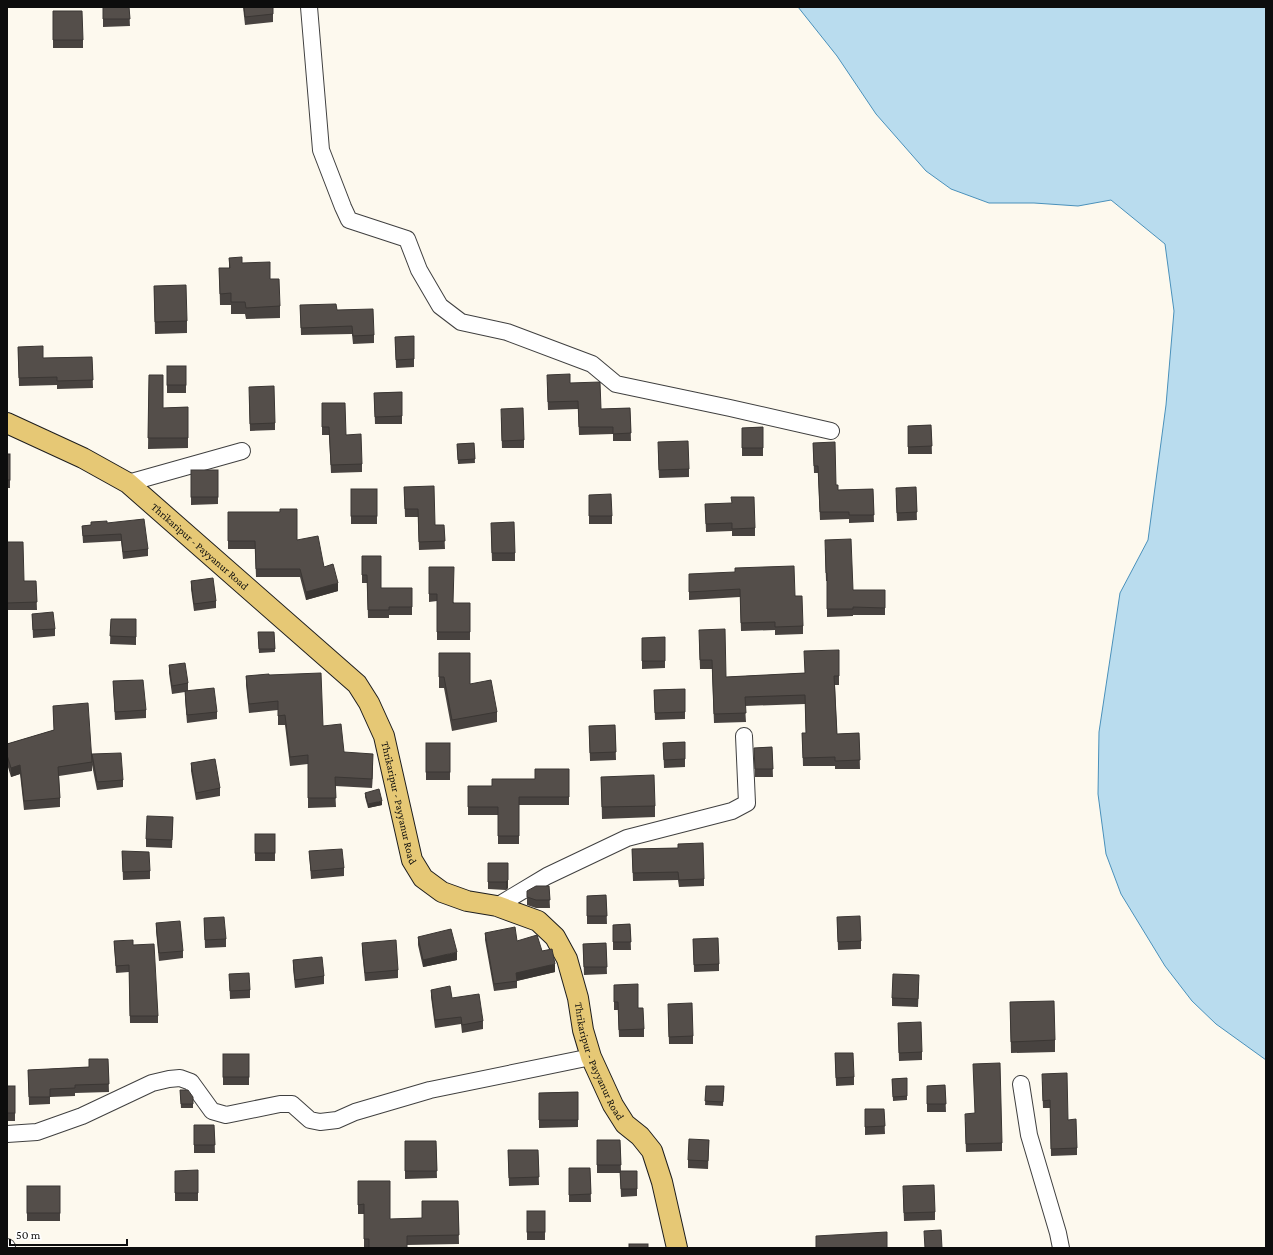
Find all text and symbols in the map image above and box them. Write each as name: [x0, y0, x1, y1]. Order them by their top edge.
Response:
street label: Thrikaripur - Payyanur Road: [149, 500, 251, 592]
street label: Thrikaripur - Payyanur Road: [379, 740, 419, 867]
street label: Thrikaripur - Payyanur Road: [573, 1001, 627, 1122]
scale bar: [10, 1221, 127, 1247]
text: 50 m: [16, 1228, 41, 1242]

